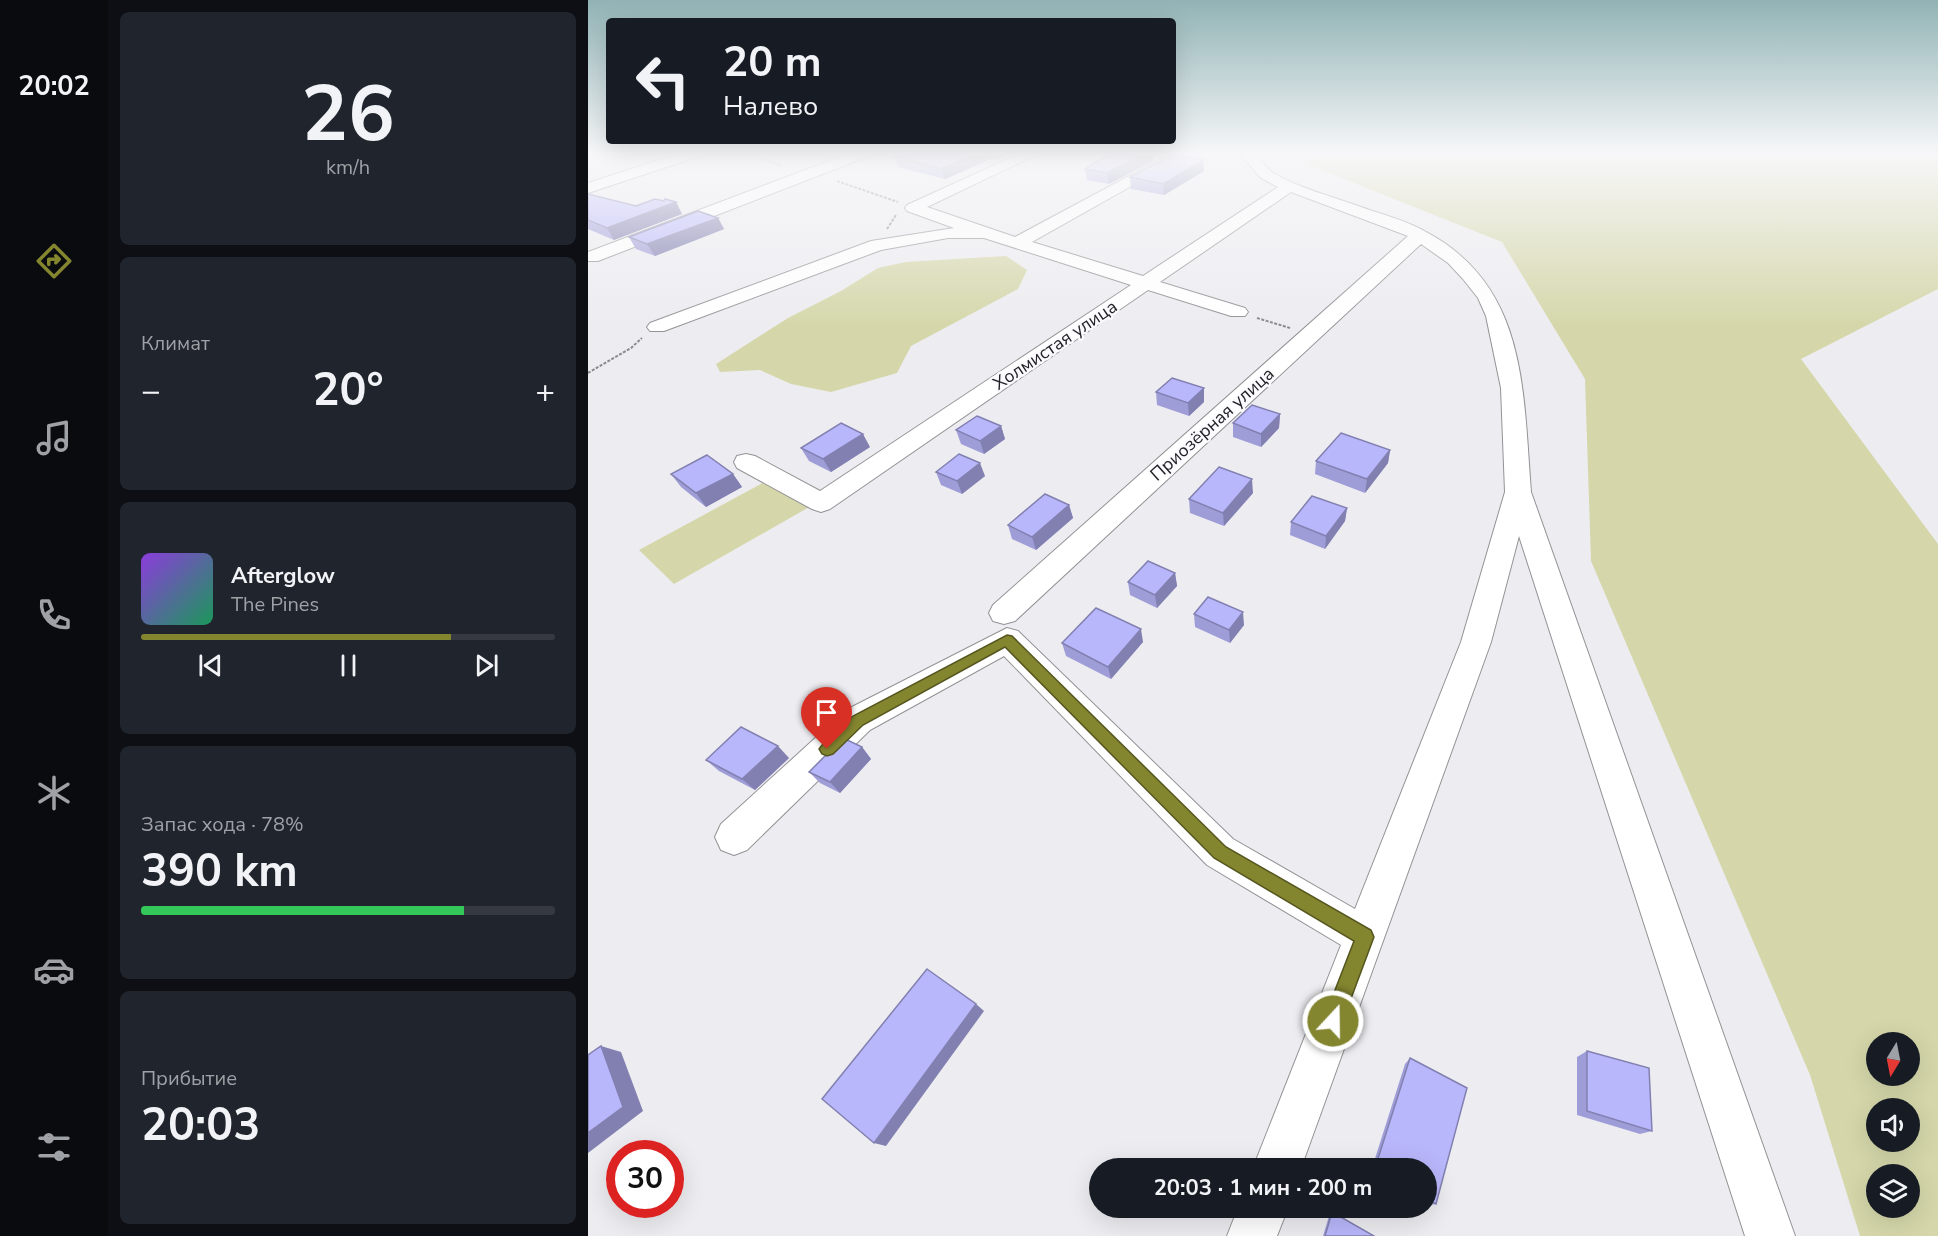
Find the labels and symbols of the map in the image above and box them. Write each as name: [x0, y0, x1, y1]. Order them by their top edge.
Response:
street label: Холмистая улица: [988, 294, 1122, 396]
street label: Приозёрная улица: [1145, 362, 1279, 486]
pin: [801, 687, 852, 749]
position arrow: [1301, 989, 1365, 1053]
north arrow: [1866, 1032, 1920, 1086]
speed limit sign: 30: [606, 1140, 684, 1218]

